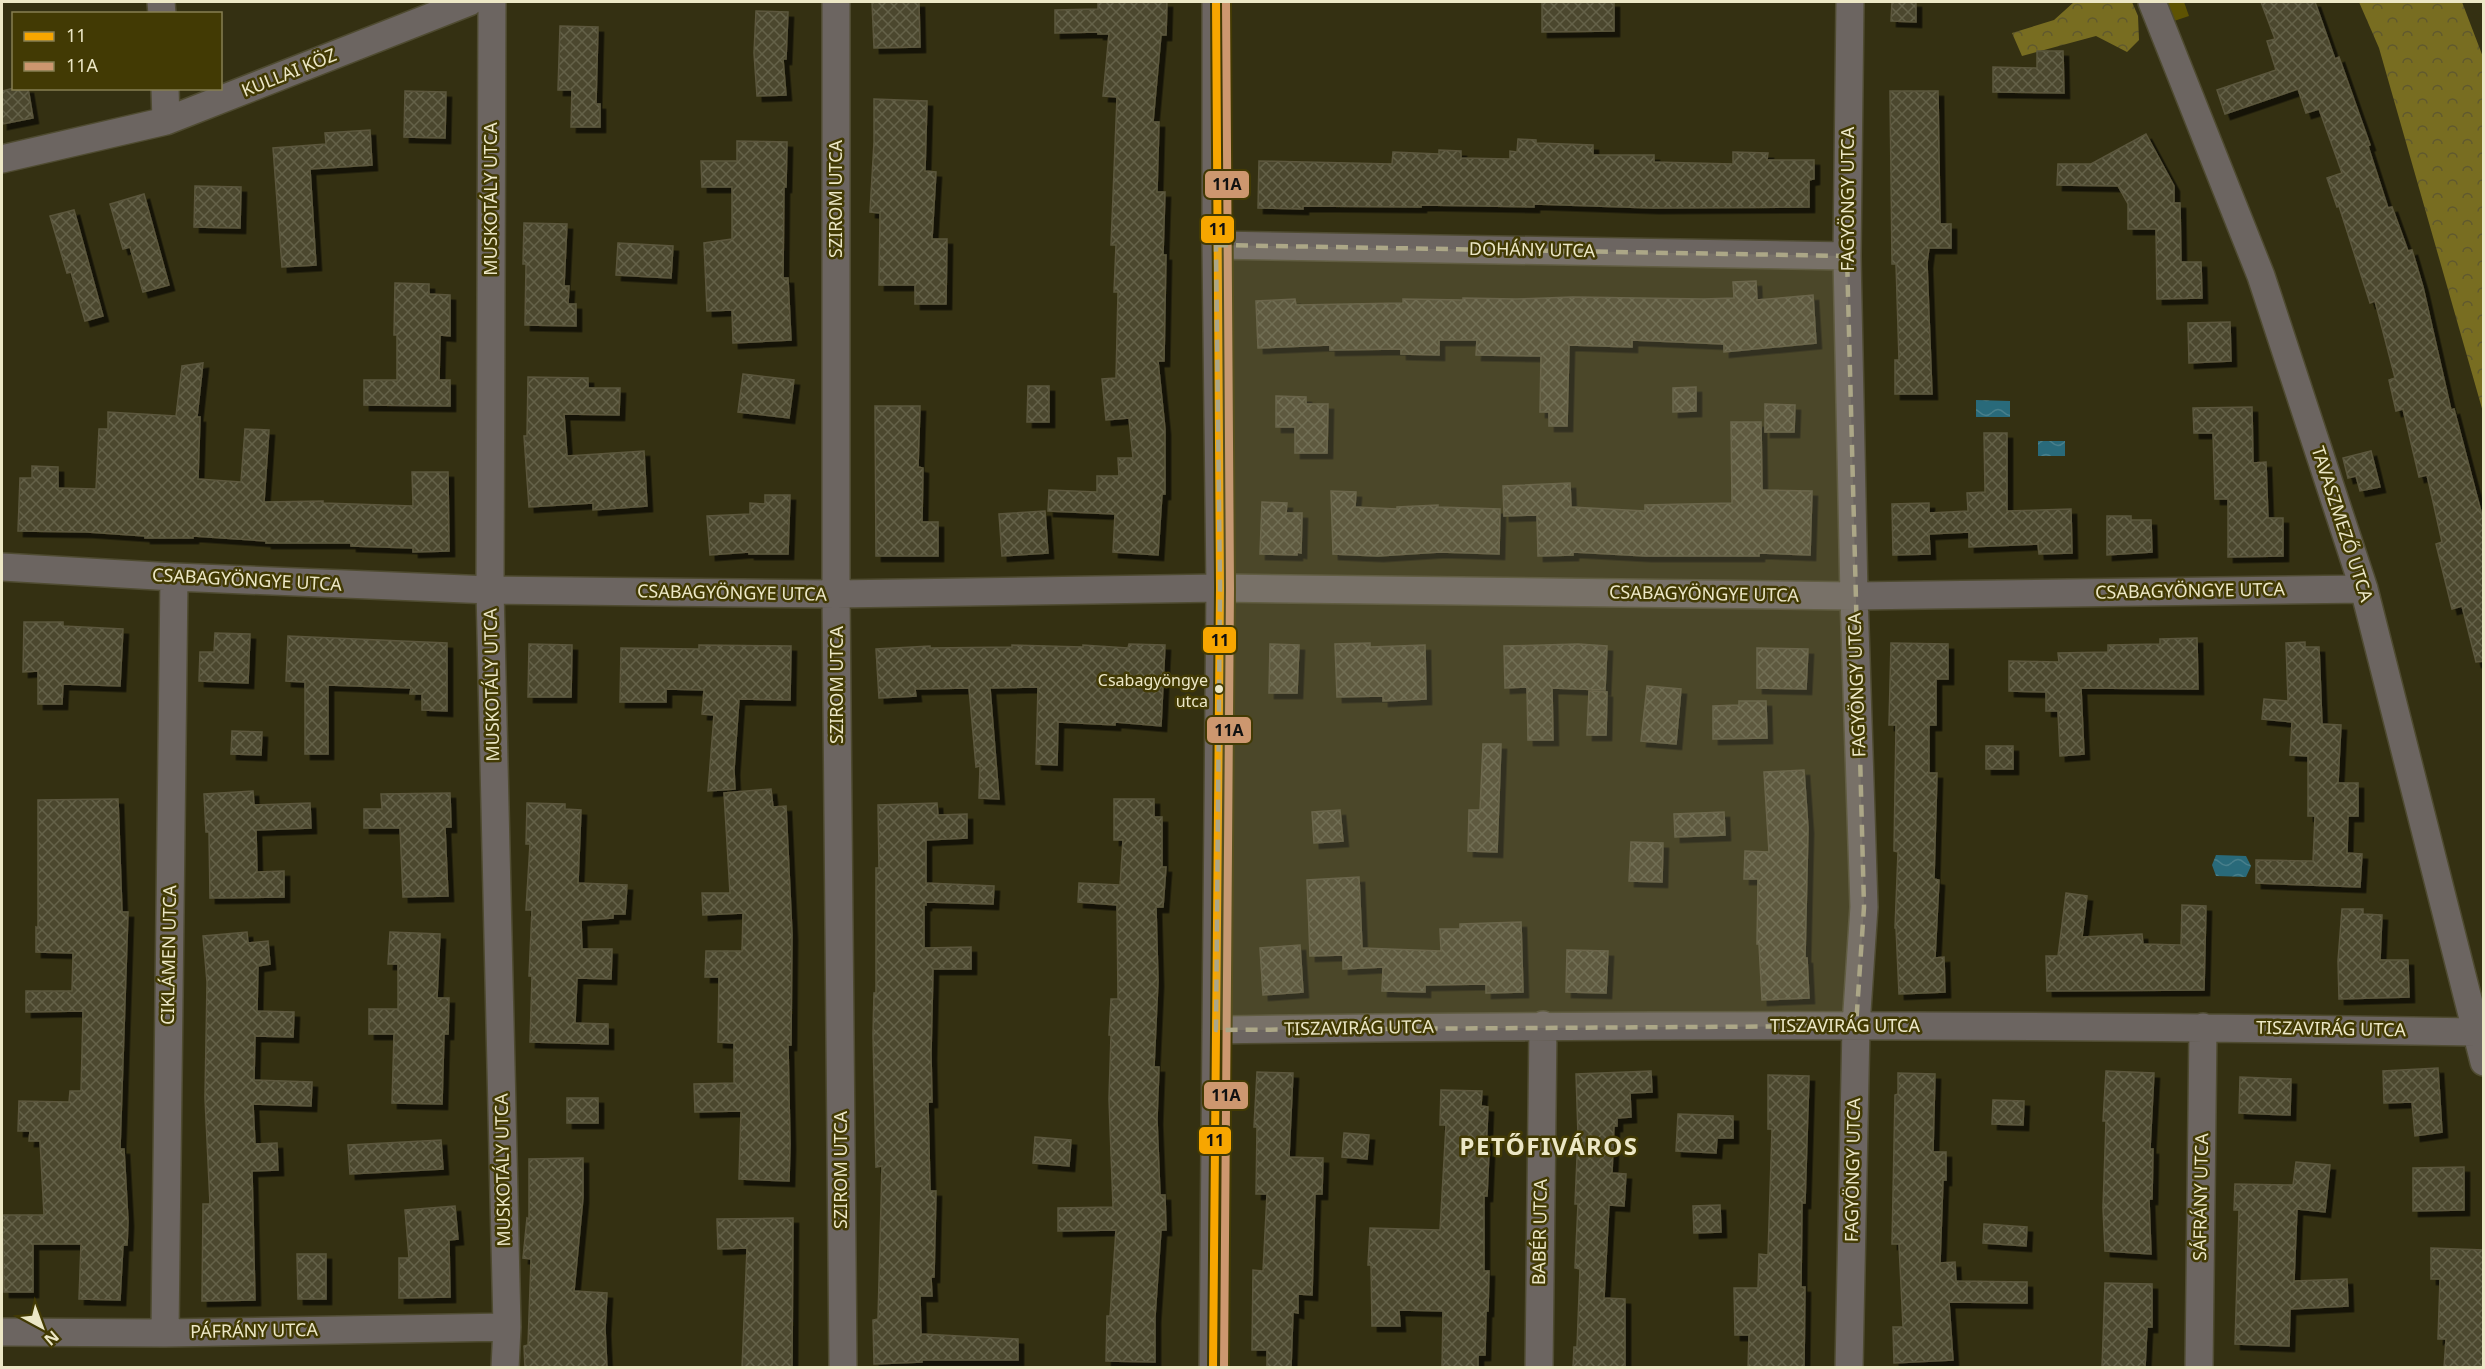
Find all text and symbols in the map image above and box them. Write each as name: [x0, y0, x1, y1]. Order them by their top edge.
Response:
legend: [12, 12, 222, 90]
text: 11: [66, 23, 87, 47]
street label: KULLAI KÖZ: [238, 42, 340, 102]
text: 11A: [66, 53, 99, 77]
street label: MUSKOTÁLY UTCA: [478, 122, 502, 276]
street label: FAGYÖNGY UTCA: [1835, 126, 1859, 271]
street label: SZIROM UTCA: [823, 139, 847, 258]
line badge: 11A: [1204, 170, 1250, 199]
text: 11A: [1212, 173, 1243, 195]
line badge: 11: [1200, 215, 1235, 244]
text: 11: [1209, 218, 1227, 240]
street label: DOHÁNY UTCA: [1469, 236, 1596, 262]
street label: TAVASZMEZŐ UTCA: [2306, 443, 2380, 605]
street label: CSABAGYÖNGYE UTCA: [152, 562, 343, 596]
street label: CSABAGYÖNGYE UTCA: [2095, 576, 2286, 604]
street label: CSABAGYÖNGYE UTCA: [637, 578, 828, 606]
street label: CSABAGYÖNGYE UTCA: [1609, 579, 1800, 607]
street label: MUSKOTÁLY UTCA: [478, 608, 504, 762]
street label: FAGYÖNGY UTCA: [1841, 612, 1871, 758]
street label: SZIROM UTCA: [824, 625, 848, 744]
line badge: 11: [1202, 626, 1237, 654]
text: 11: [1211, 629, 1229, 651]
place label: Csabagyöngye utca: [1098, 669, 1208, 712]
marker: Csabagyöngye utca: [1213, 683, 1225, 695]
line badge: 11A: [1206, 716, 1252, 744]
text: 11A: [1214, 719, 1245, 741]
street label: CIKLÁMEN UTCA: [155, 884, 181, 1025]
street label: TISZAVIRÁG UTCA: [1770, 1013, 1920, 1037]
street label: TISZAVIRÁG UTCA: [1284, 1014, 1435, 1040]
street label: TISZAVIRÁG UTCA: [2256, 1015, 2407, 1041]
line badge: 11A: [1203, 1081, 1249, 1110]
text: 11A: [1211, 1084, 1242, 1106]
street label: MUSKOTÁLY UTCA: [489, 1093, 515, 1247]
street label: FAGYÖNGY UTCA: [1839, 1097, 1865, 1242]
street label: SZIROM UTCA: [828, 1110, 852, 1229]
line badge: 11: [1198, 1126, 1232, 1155]
text: 11: [1206, 1129, 1224, 1151]
district label: PETŐFIVÁROS: [1460, 1129, 1638, 1162]
street label: SÁFRÁNY UTCA: [2187, 1132, 2213, 1261]
street label: BABÉR UTCA: [1526, 1178, 1552, 1285]
north arrow: [12, 1297, 72, 1357]
street label: PÁFRÁNY UTCA: [190, 1317, 319, 1343]
text: N: [40, 1326, 64, 1351]

